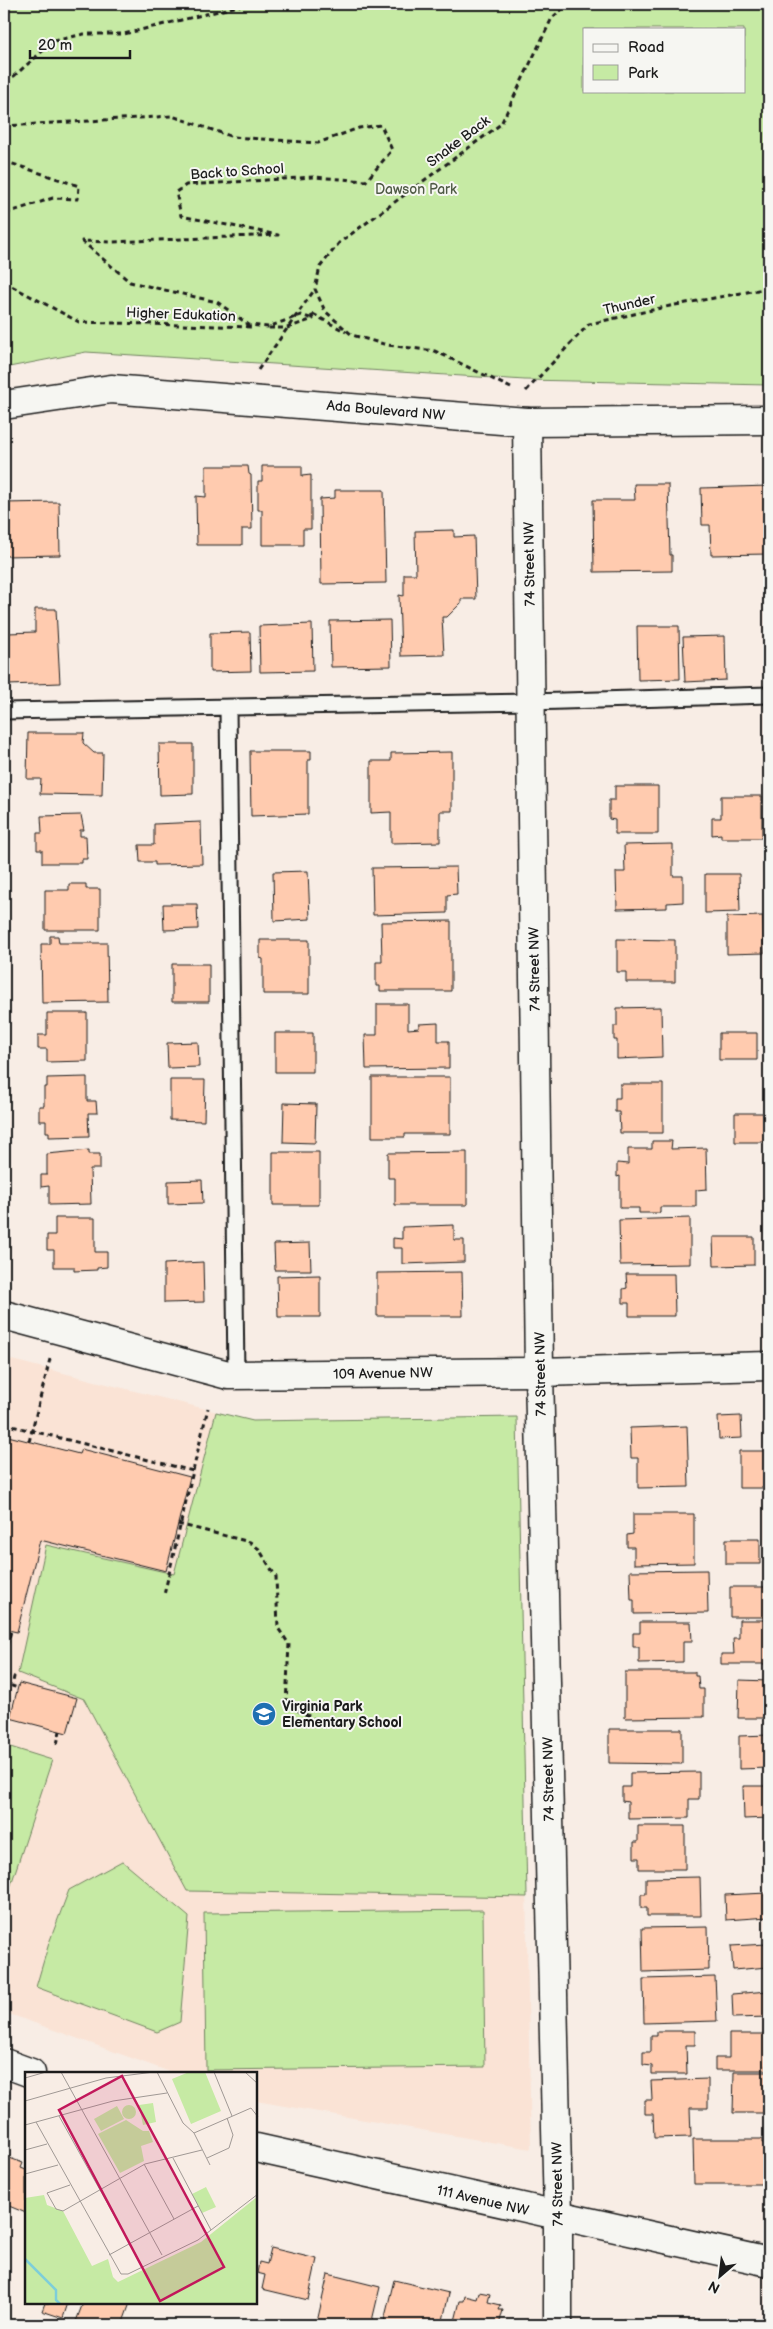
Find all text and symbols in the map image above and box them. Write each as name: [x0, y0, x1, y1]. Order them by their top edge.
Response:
scale bar: [30, 28, 130, 60]
legend: [583, 28, 746, 92]
text: 20 m: [38, 36, 72, 55]
text: Road: [628, 38, 664, 57]
text: Park: [628, 64, 659, 83]
street label: Snake Back: [423, 112, 493, 171]
street label: Back to School: [190, 160, 284, 183]
park label: Dawson Park: [375, 181, 457, 198]
street label: Thunder: [601, 290, 658, 319]
street label: Higher Edukation: [126, 304, 236, 325]
street label: Ada Boulevard NW: [326, 397, 446, 424]
street label: 74 Street NW: [520, 521, 539, 606]
street label: 74 Street NW: [525, 926, 544, 1011]
street label: 74 Street NW: [531, 1331, 550, 1416]
street label: 109 Avenue NW: [333, 1364, 433, 1383]
place label: Virginia Park Elementary School: [282, 1698, 402, 1731]
school or university icon: Virginia Park Elementary School: [251, 1701, 277, 1727]
street label: 74 Street NW: [539, 1736, 558, 1821]
inset map: [25, 2072, 258, 2304]
street label: 74 Street NW: [548, 2141, 567, 2226]
street label: 111 Avenue NW: [435, 2182, 531, 2219]
north arrow: [696, 2252, 746, 2302]
text: N: [705, 2277, 723, 2297]

